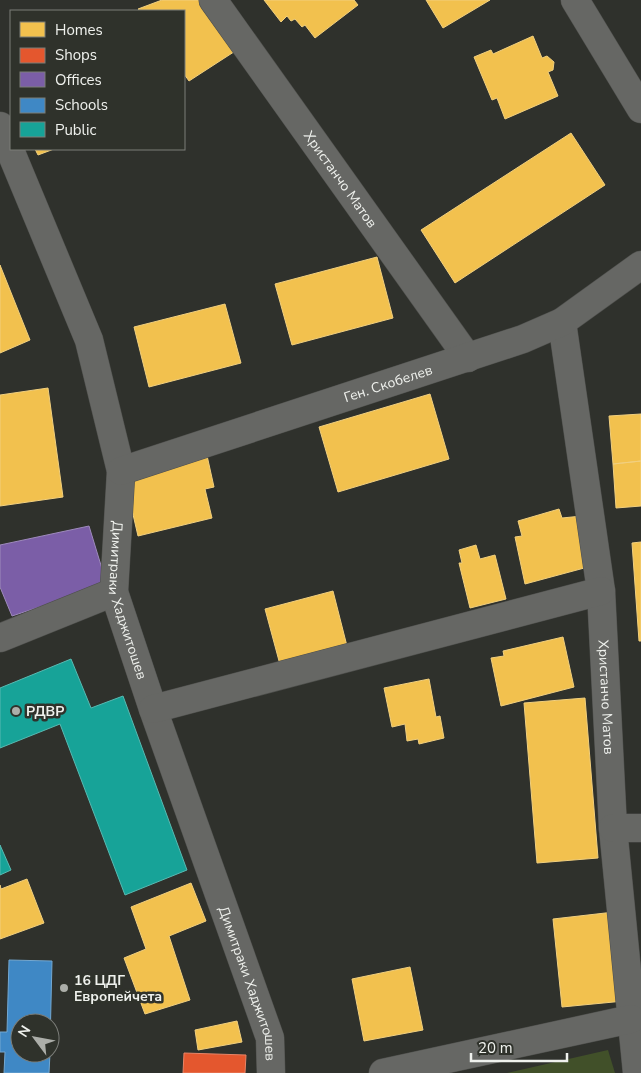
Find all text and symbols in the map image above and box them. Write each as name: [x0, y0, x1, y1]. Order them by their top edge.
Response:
legend: [10, 10, 185, 150]
text: Homes: [55, 20, 103, 40]
text: Shops: [55, 45, 97, 65]
text: Offices: [55, 70, 102, 90]
text: Schools: [55, 95, 108, 115]
text: Public: [55, 120, 96, 140]
street label: Христанчо Матов: [299, 127, 381, 232]
street label: Ген. Скобелев: [341, 360, 435, 407]
street label: Димитраки Хаджитошев: [104, 520, 152, 682]
street label: Христанчо Матов: [593, 639, 618, 755]
place label: РДВР: [26, 702, 64, 721]
marker: РДВР: [10, 705, 22, 717]
street label: Димитраки Хаджитошев: [214, 903, 280, 1062]
place label: 16 ЦДГ Европейчета: [74, 971, 162, 1006]
marker: 16 ЦДГ Европейчета: [58, 982, 70, 994]
north arrow: [10, 1013, 60, 1063]
text: N: [14, 1022, 35, 1041]
scale bar: [471, 1030, 567, 1062]
text: 20 m: [478, 1038, 513, 1058]

